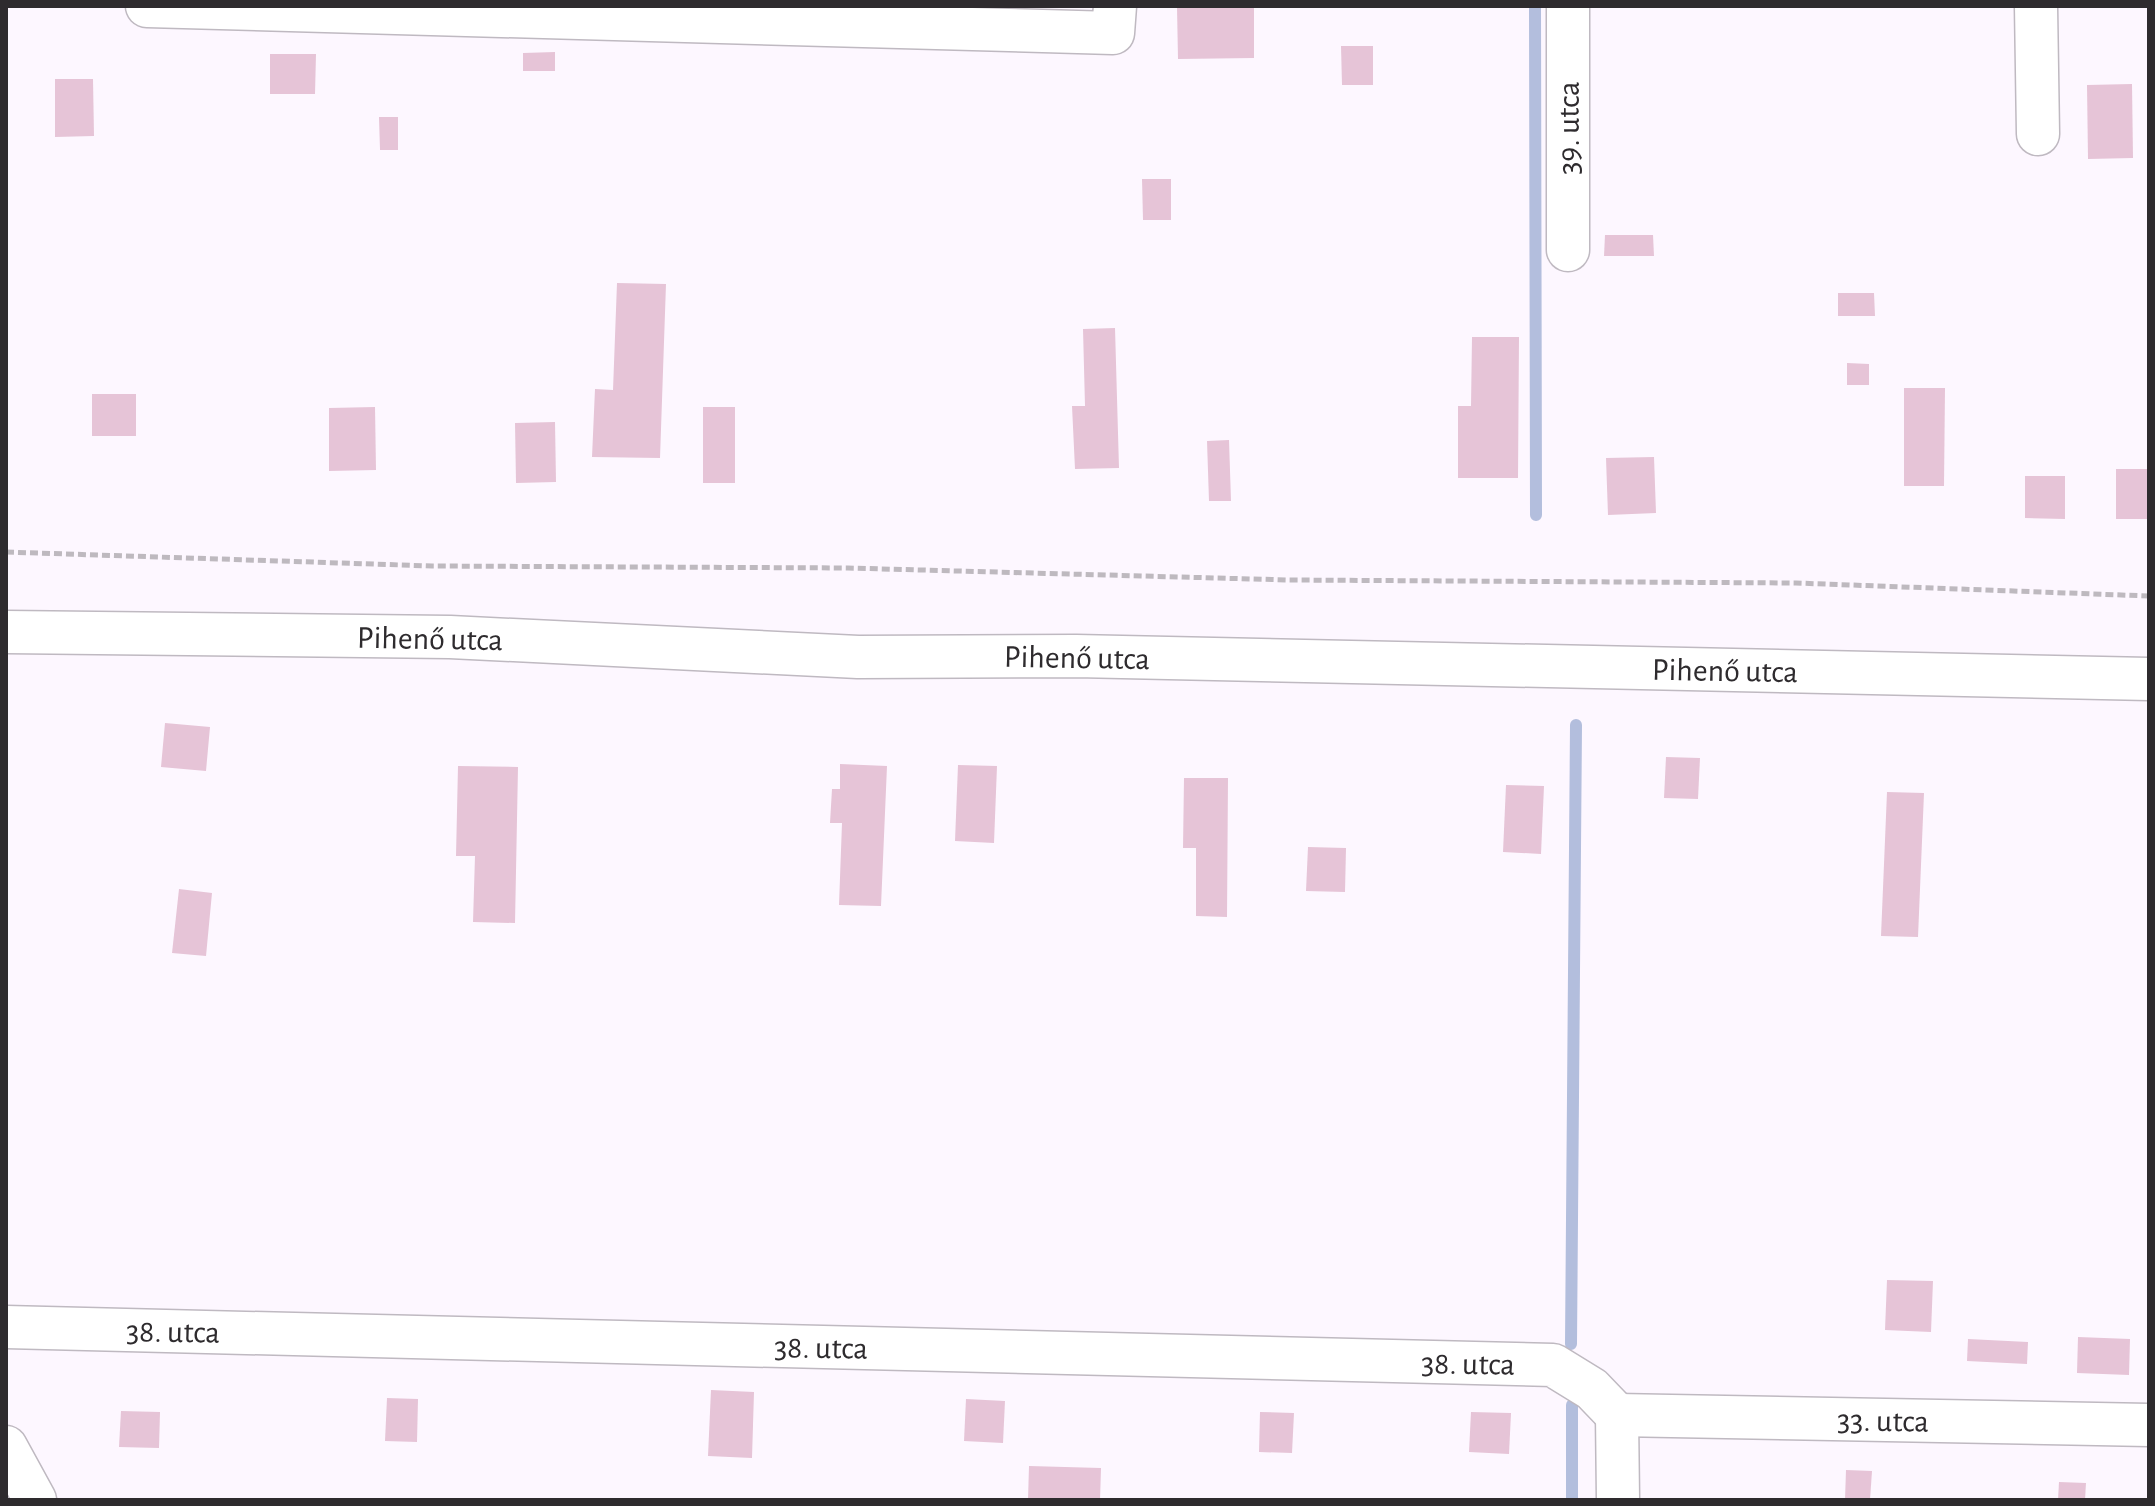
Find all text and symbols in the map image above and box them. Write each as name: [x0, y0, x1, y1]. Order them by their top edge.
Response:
street label: 39. utca: [1553, 81, 1585, 175]
street label: Pihenő utca: [357, 622, 503, 656]
street label: Pihenő utca: [1004, 641, 1150, 675]
street label: Pihenő utca: [1652, 654, 1798, 688]
street label: 38. utca: [126, 1315, 220, 1349]
street label: 38. utca: [774, 1331, 868, 1365]
street label: 38. utca: [1421, 1347, 1515, 1381]
street label: 33. utca: [1837, 1404, 1929, 1438]

